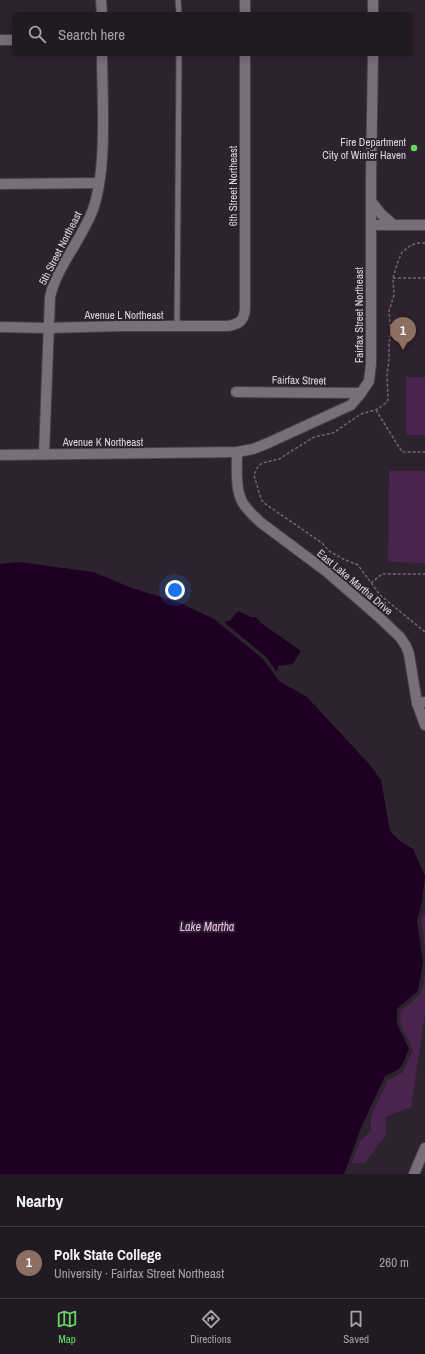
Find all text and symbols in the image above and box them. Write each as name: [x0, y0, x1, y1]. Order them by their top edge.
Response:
search box: [12, 12, 413, 56]
icon: search: [26, 23, 48, 45]
text: Search here: [58, 24, 125, 45]
place label: Fire Department City of Winter Haven: [322, 135, 406, 162]
marker: Fire Department City of Winter Haven: [409, 143, 419, 153]
street label: 6th Street Northeast: [226, 145, 240, 226]
street label: 5th Street Northeast: [35, 208, 85, 287]
street label: Fairfax Street Northeast: [352, 267, 366, 363]
street label: Avenue L Northeast: [83, 308, 164, 322]
pin: 1: [390, 317, 416, 350]
street label: Fairfax Street: [272, 373, 327, 387]
street label: Avenue K Northeast: [62, 435, 144, 449]
street label: East Lake Martha Drive: [314, 546, 396, 618]
your location: [165, 580, 185, 600]
water label: Lake Martha: [180, 919, 235, 935]
text: Nearby: [16, 1189, 63, 1212]
text: Polk State College: [54, 1244, 161, 1265]
text: 1: [26, 1254, 32, 1271]
text: 260 m: [379, 1254, 409, 1271]
text: University · Fairfax Street Northeast: [54, 1265, 224, 1282]
tab: Map: [56, 1308, 78, 1346]
tab: Directions: [190, 1308, 231, 1346]
tab: Saved: [343, 1308, 369, 1346]

